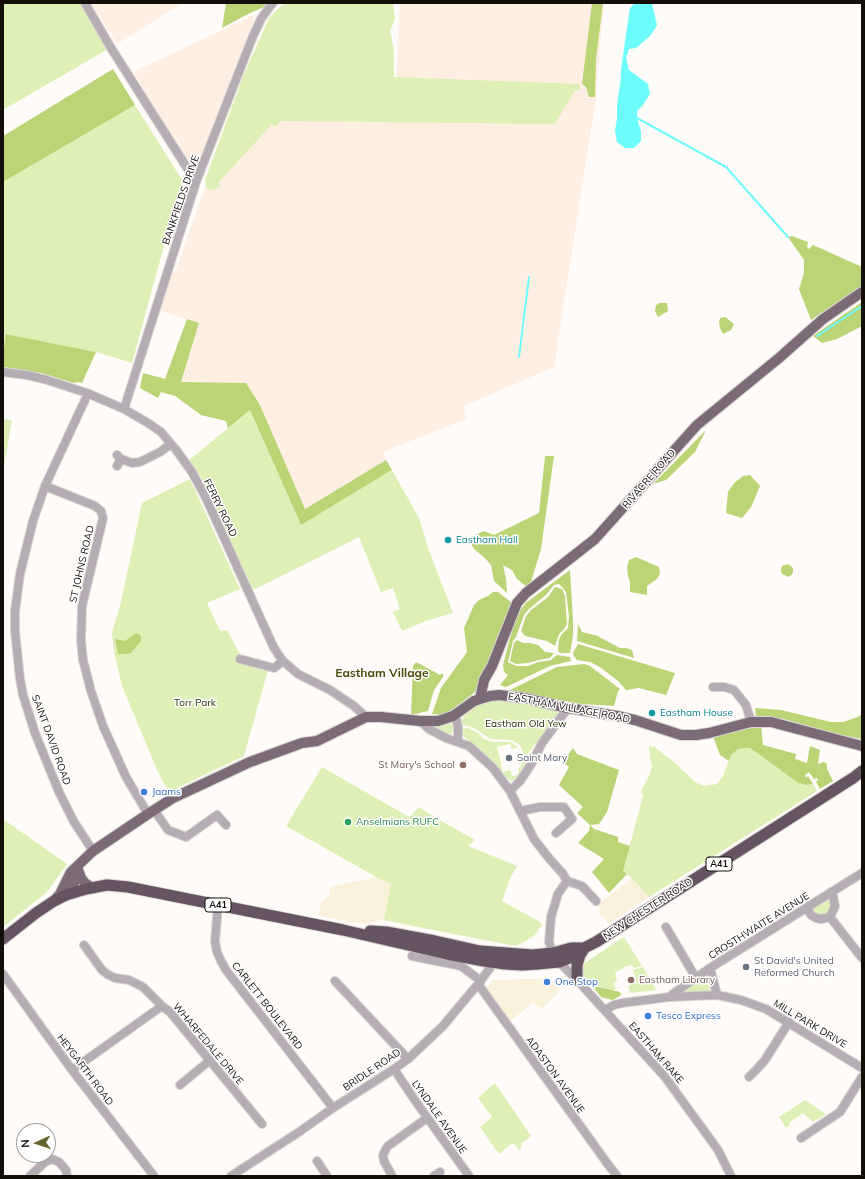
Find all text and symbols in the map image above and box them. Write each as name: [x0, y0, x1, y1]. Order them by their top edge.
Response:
street label: BANKFIELDS DRIVE: [160, 154, 202, 246]
street label: RIVACRE ROAD: [620, 447, 678, 511]
street label: FERRY ROAD: [201, 477, 239, 539]
street label: ST JOHNS ROAD: [67, 524, 97, 604]
place label: Eastham Hall: [456, 534, 518, 546]
marker: Eastham Hall: [443, 535, 453, 545]
district label: Eastham Village: [335, 666, 429, 680]
street label: EASTHAM VILLAGE ROAD: [507, 690, 631, 726]
street label: SAINT DAVID ROAD: [29, 693, 73, 787]
park label: Torr Park: [174, 697, 216, 709]
place label: Eastham House: [660, 707, 733, 719]
marker: Eastham House: [647, 708, 657, 718]
park label: Eastham Old Yew: [485, 718, 567, 730]
place label: Saint Mary: [517, 752, 567, 764]
marker: Saint Mary: [504, 753, 514, 763]
place label: St Mary's School: [378, 759, 455, 771]
marker: St Mary's School: [458, 760, 468, 770]
place label: Jaams: [152, 786, 181, 798]
marker: Jaams: [139, 787, 149, 797]
place label: Anselmians RUFC: [356, 816, 439, 828]
marker: Anselmians RUFC: [343, 817, 353, 827]
road number: A41: [706, 857, 732, 871]
street label: NEW CHESTER ROAD: [601, 876, 695, 942]
street label: CROSTHWAITE AVENUE: [706, 890, 812, 962]
road number: A41: [205, 898, 231, 912]
place label: St David's United Reformed Church: [754, 955, 834, 978]
street label: CARLETT BOULEVARD: [229, 960, 305, 1052]
marker: St David's United Reformed Church: [741, 962, 751, 972]
place label: Eastham Library: [639, 974, 715, 986]
marker: Eastham Library: [626, 975, 636, 985]
place label: One Stop: [555, 976, 598, 988]
marker: One Stop: [542, 977, 552, 987]
street label: MILL PARK DRIVE: [771, 997, 849, 1051]
street label: WHARFEDALE DRIVE: [170, 1001, 246, 1087]
place label: Tesco Express: [656, 1010, 721, 1022]
marker: Tesco Express: [643, 1011, 653, 1021]
street label: EASTHAM RAKE: [626, 1020, 686, 1086]
street label: HEYGARTH ROAD: [54, 1032, 116, 1108]
street label: ADASTON AVENUE: [523, 1034, 587, 1116]
street label: BRIDLE ROAD: [341, 1046, 403, 1094]
street label: LYNDALE AVENUE: [409, 1078, 469, 1156]
north arrow: [16, 1123, 56, 1163]
text: N: [18, 1139, 32, 1148]

